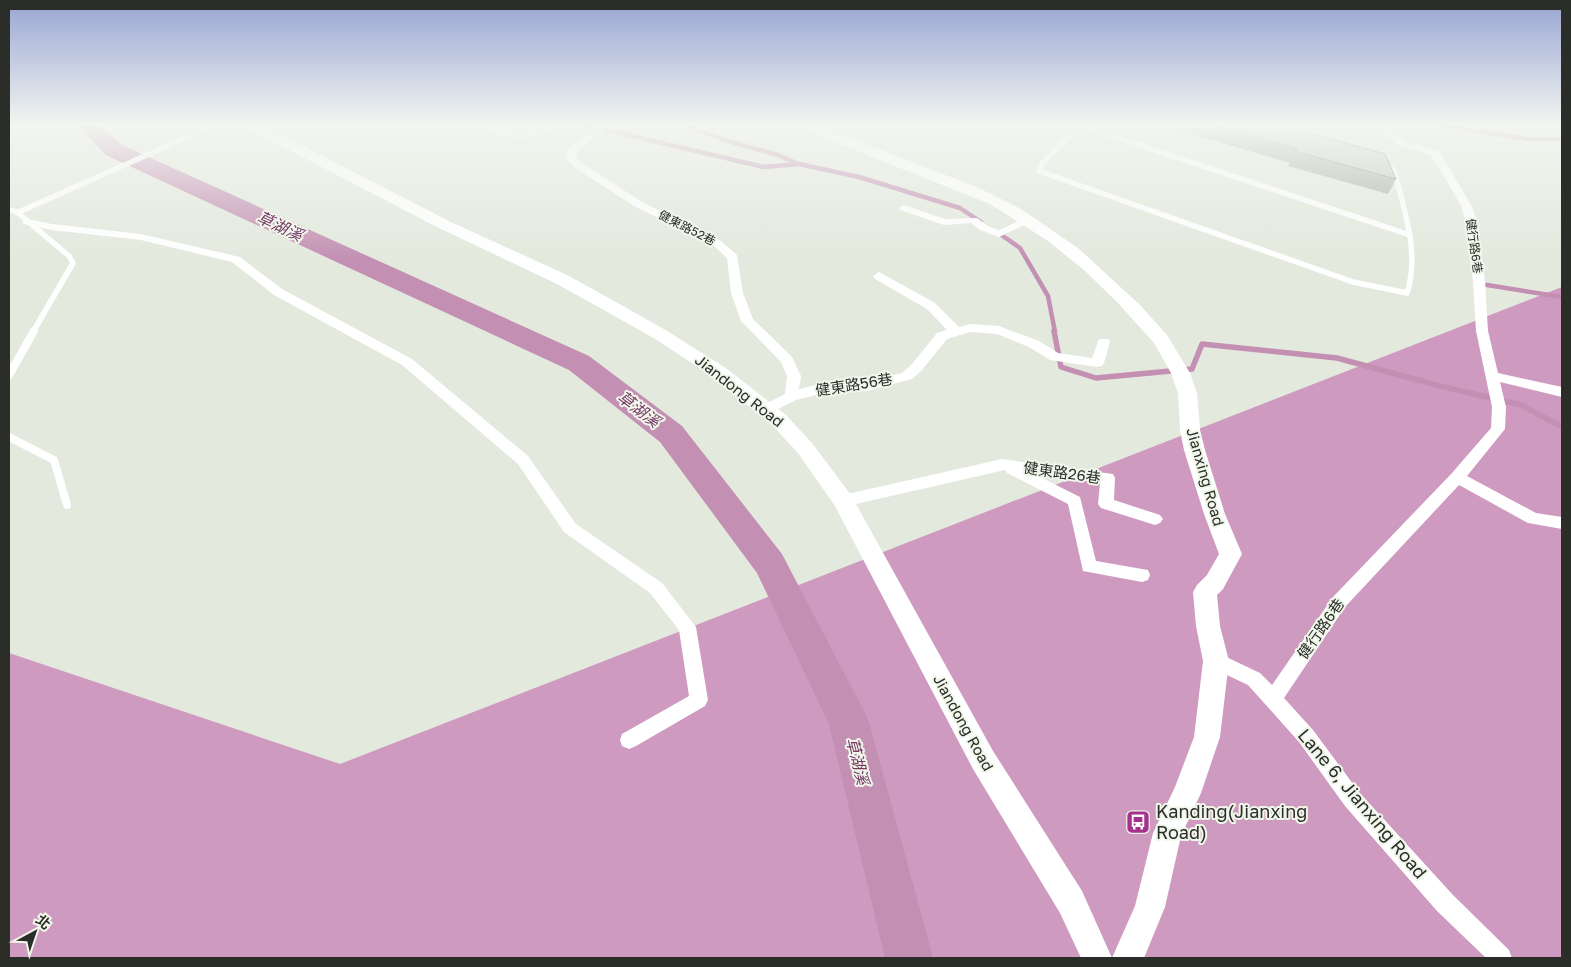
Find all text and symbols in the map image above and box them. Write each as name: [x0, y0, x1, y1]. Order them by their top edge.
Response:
water label: 草湖溪: [254, 207, 308, 246]
street label: 健東路52巷: [656, 207, 718, 248]
street label: 健行路6巷: [1463, 218, 1486, 274]
street label: Jiandong Road: [692, 350, 787, 430]
street label: 健東路56巷: [814, 369, 894, 399]
water label: 草湖溪: [614, 387, 666, 433]
street label: Jianxing Road: [1183, 426, 1229, 528]
street label: 健東路26巷: [1022, 458, 1102, 486]
street label: 健行路6巷: [1293, 595, 1347, 662]
street label: Jiandong Road: [930, 671, 998, 774]
street label: Lane 6, Jianxing Road: [1294, 724, 1432, 883]
water label: 草湖溪: [842, 735, 874, 789]
place label: Kanding(Jianxing Road): [1156, 800, 1307, 843]
bus stop icon: Kanding(Jianxing Road): [1125, 809, 1151, 835]
north arrow: [10, 907, 60, 957]
text: 北: [33, 911, 55, 933]

